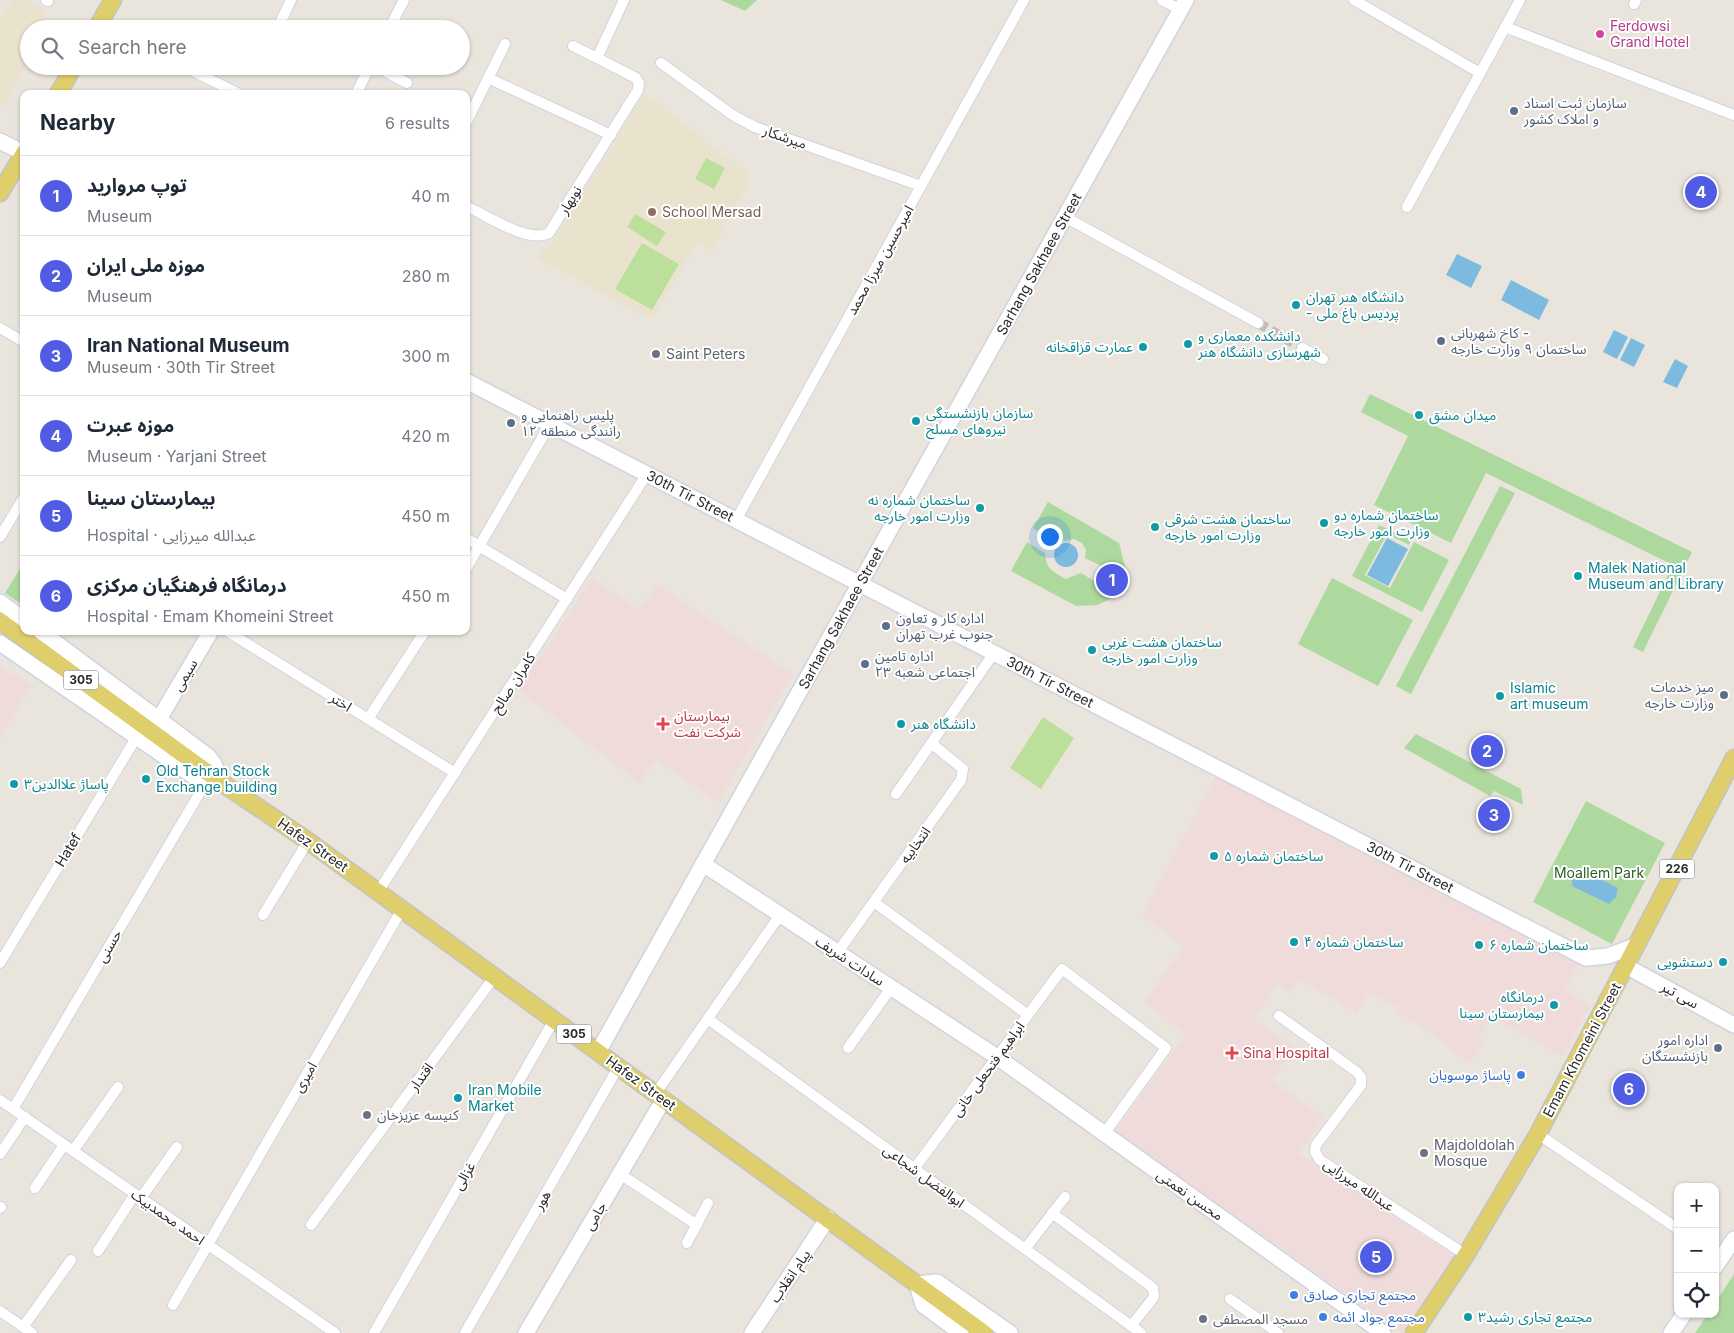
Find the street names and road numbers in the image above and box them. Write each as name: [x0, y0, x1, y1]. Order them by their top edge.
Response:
street label: میرشکار: [760, 121, 809, 153]
street label: نوبهار: [554, 182, 586, 219]
street label: Sarhang Sakhaee Street: [992, 189, 1085, 338]
street label: امیرحسین میرزا محمد: [842, 202, 918, 318]
street label: 30th Tir Street: [644, 466, 737, 525]
street label: Sarhang Sakhaee Street: [794, 543, 887, 692]
street label: کامران صالح: [487, 649, 541, 718]
street label: 30th Tir Street: [1004, 652, 1097, 711]
street label: سیمی: [168, 656, 202, 694]
road number: 305: [64, 670, 98, 690]
street label: اختر: [326, 688, 355, 716]
street label: Hafez Street: [275, 814, 352, 875]
street label: انتخابیه: [896, 823, 934, 866]
street label: Hatef: [51, 830, 84, 870]
street label: 30th Tir Street: [1364, 837, 1457, 896]
road number: 226: [1660, 860, 1694, 879]
street label: حسنی: [92, 926, 126, 966]
street label: سادات شریف: [812, 932, 888, 990]
street label: سی تیر: [1657, 977, 1702, 1013]
street label: Emam Khomeini Street: [1539, 979, 1624, 1120]
street label: ابراهیم فتحعلی خانی: [947, 1018, 1030, 1121]
road number: 305: [556, 1024, 592, 1044]
street label: Hafez Street: [603, 1052, 680, 1114]
street label: امیری: [289, 1059, 321, 1095]
street label: اقتدار: [404, 1059, 437, 1096]
street label: ابوالفضل شجاعی: [880, 1140, 968, 1212]
street label: عبدالله میرزایی: [1320, 1155, 1398, 1215]
street label: غزالی: [449, 1159, 479, 1193]
street label: محسن نعمتی: [1153, 1166, 1227, 1224]
street label: احمد محمدبیک: [128, 1185, 208, 1248]
street label: هور: [529, 1187, 555, 1214]
street label: جامی: [580, 1199, 610, 1233]
street label: پیام انقلاب: [766, 1246, 816, 1307]

